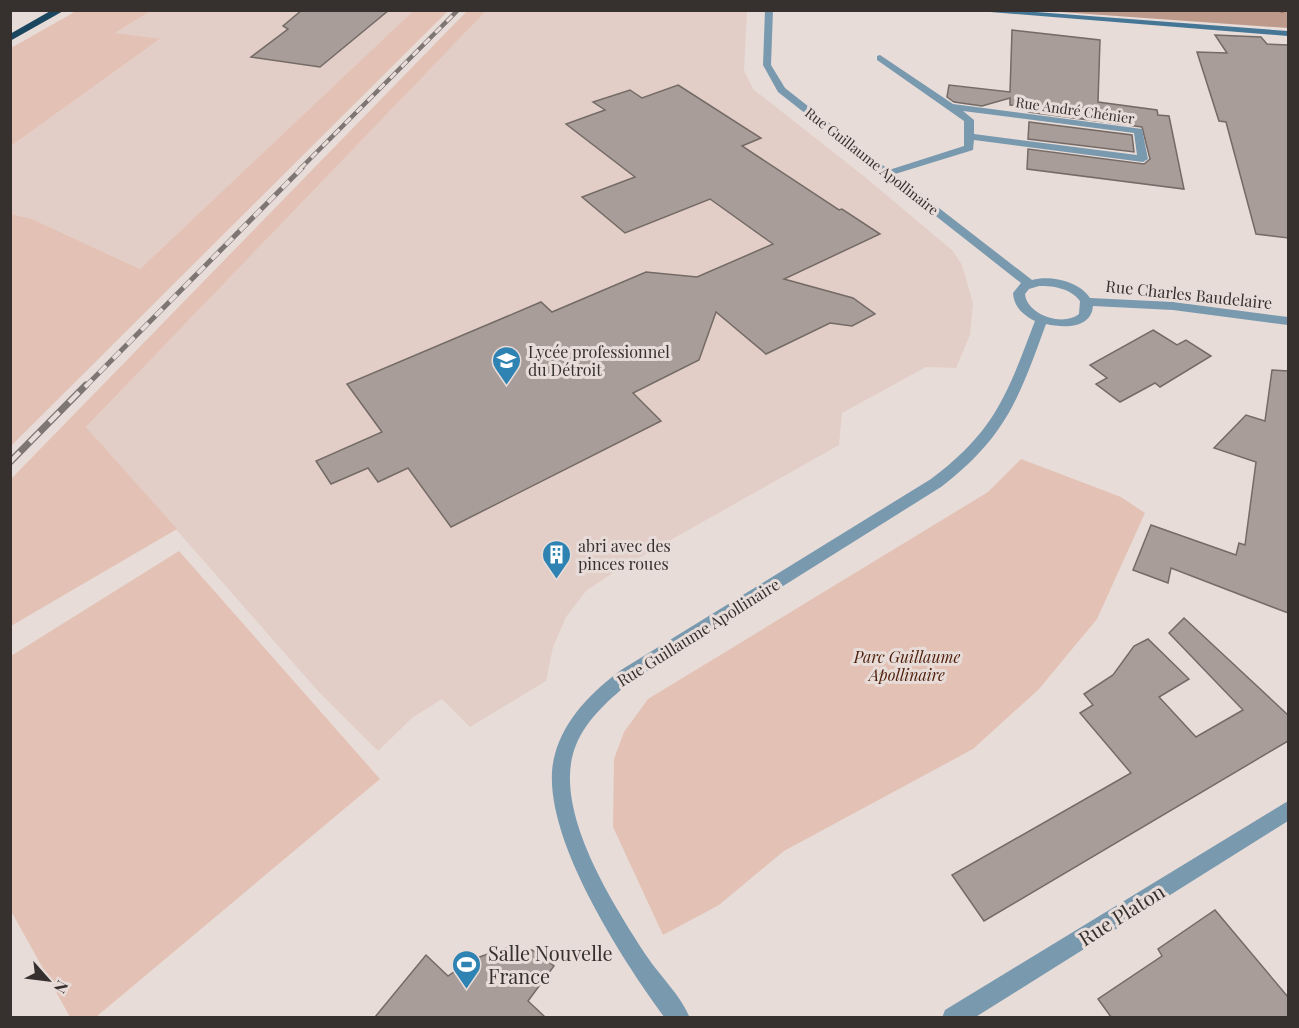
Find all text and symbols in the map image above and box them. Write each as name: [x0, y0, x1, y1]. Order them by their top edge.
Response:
street label: Rue André Chénier: [1014, 92, 1136, 128]
street label: Rue Guillaume Apollinaire: [801, 103, 943, 219]
street label: Rue Charles Baudelaire: [1105, 275, 1273, 313]
place label: Lycée professionnel du Détroit: [528, 341, 670, 380]
school or university icon: Lycée professionnel du Détroit: [491, 344, 523, 386]
place label: abri avec des pinces roues: [578, 535, 671, 574]
building icon: abri avec des pinces roues: [541, 538, 573, 580]
street label: Rue Guillaume Apollinaire: [613, 573, 783, 691]
park label: Parc Guillaume Apollinaire: [853, 646, 960, 685]
street label: Rue Platon: [1073, 877, 1169, 951]
place label: Salle Nouvelle France: [488, 939, 613, 989]
sports icon: Salle Nouvelle France: [451, 948, 483, 990]
north arrow: [18, 950, 78, 1010]
text: N: [49, 977, 74, 998]

